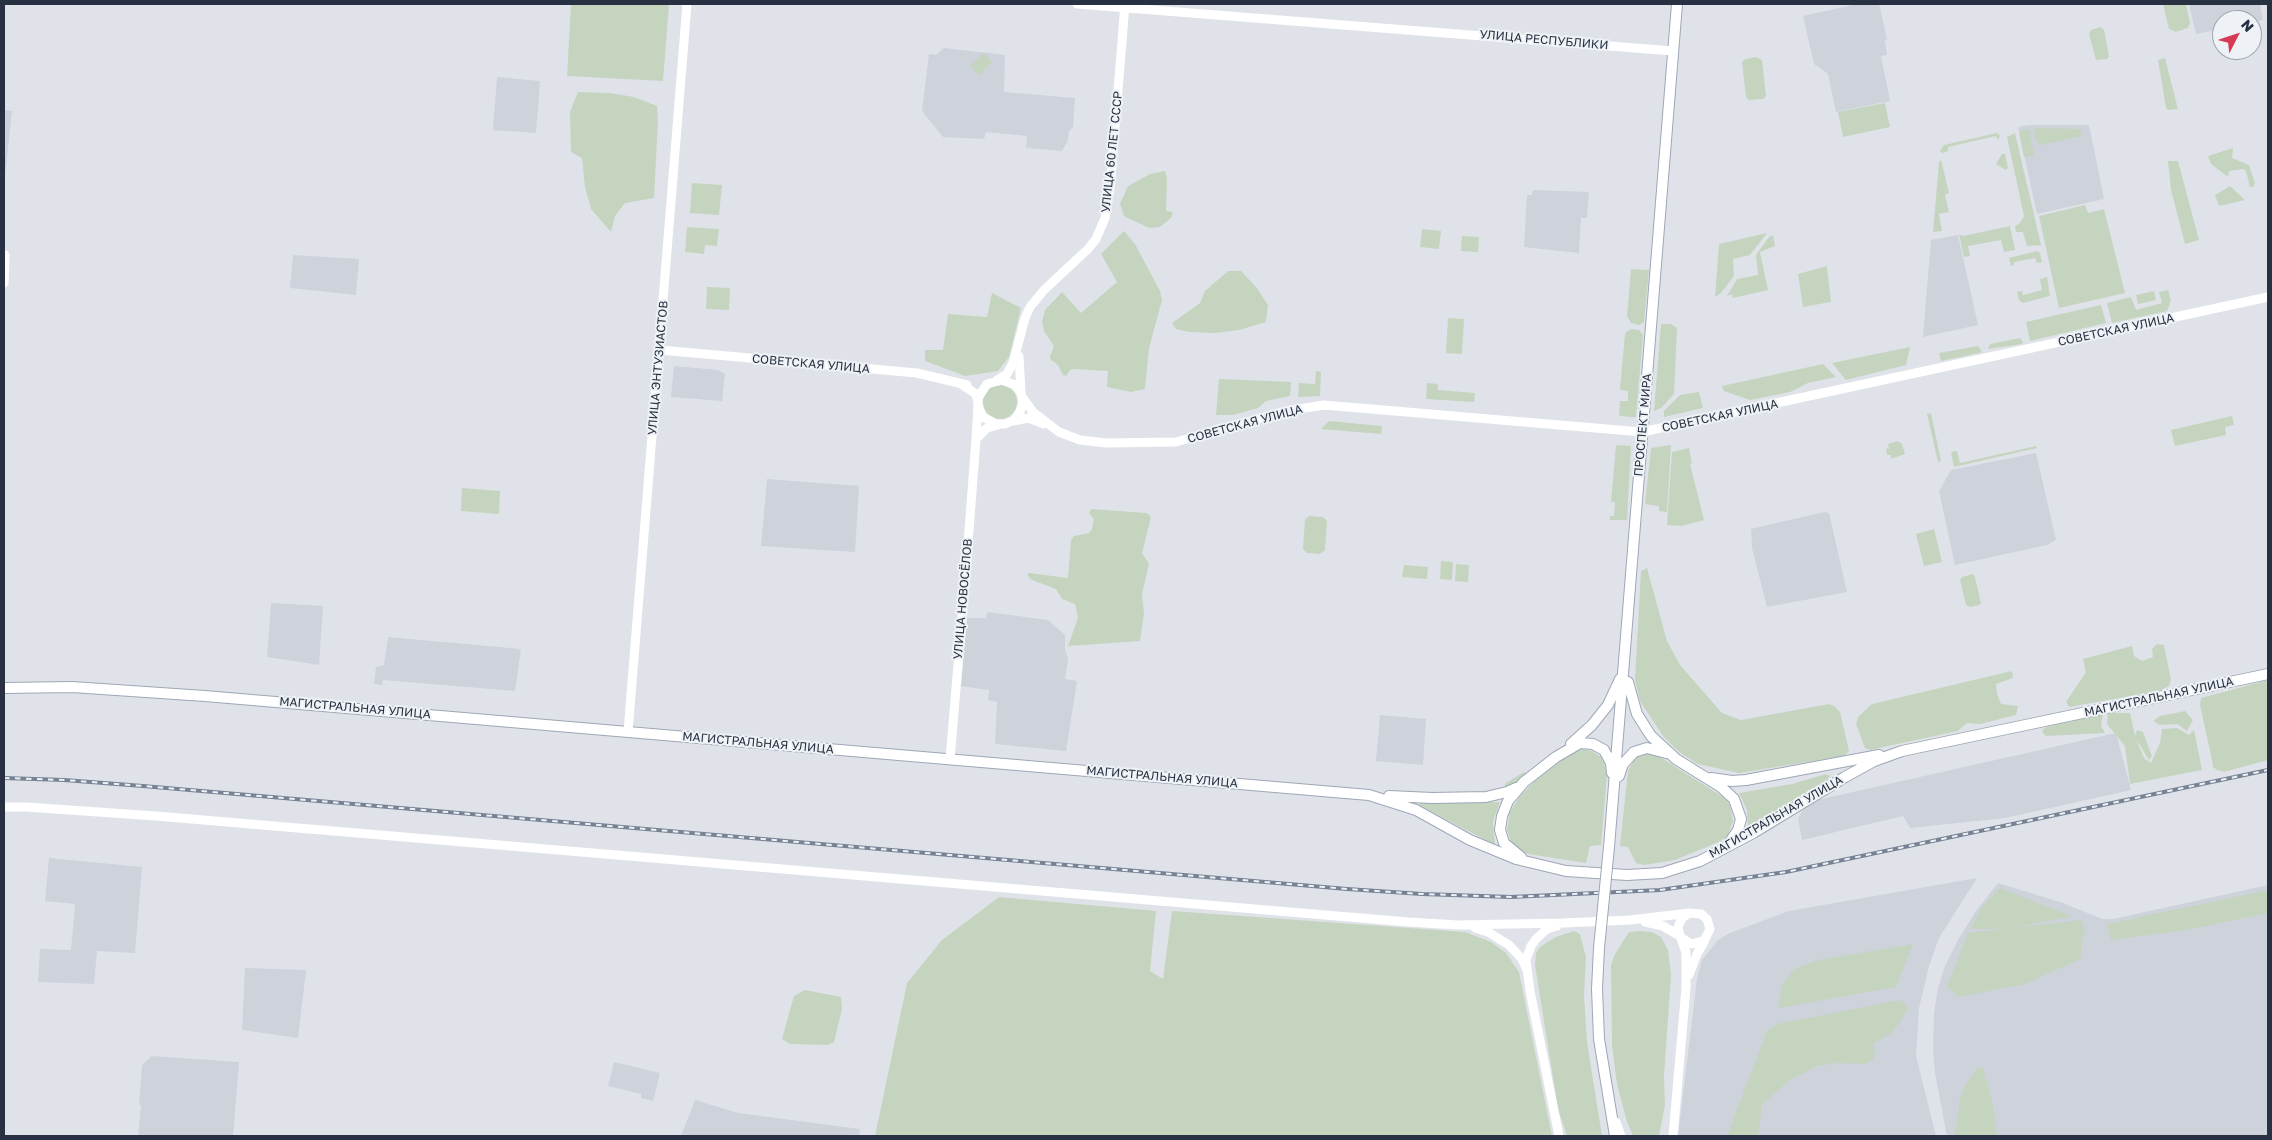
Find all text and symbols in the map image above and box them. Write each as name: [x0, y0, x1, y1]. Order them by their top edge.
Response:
north arrow: [2212, 10, 2262, 60]
text: N: [2238, 16, 2258, 35]
street label: УЛИЦА РЕСПУБЛИКИ: [1479, 27, 1609, 53]
street label: УЛИЦА 60 ЛЕТ СССР: [1098, 91, 1126, 213]
street label: УЛИЦА ЭНТУЗИАСТОВ: [645, 300, 671, 436]
street label: СОВЕТСКАЯ УЛИЦА: [2057, 311, 2175, 349]
street label: СОВЕТСКАЯ УЛИЦА: [751, 352, 871, 376]
street label: ПРОСПЕКТ МИРА: [1631, 373, 1655, 477]
street label: СОВЕТСКАЯ УЛИЦА: [1661, 397, 1779, 435]
street label: СОВЕТСКАЯ УЛИЦА: [1186, 402, 1304, 446]
street label: УЛИЦА НОВОСЁЛОВ: [951, 538, 975, 660]
street label: МАГИСТРАЛЬНАЯ УЛИЦА: [2083, 674, 2235, 720]
street label: МАГИСТРАЛЬНАЯ УЛИЦА: [279, 694, 431, 722]
street label: МАГИСТРАЛЬНАЯ УЛИЦА: [682, 729, 834, 757]
street label: МАГИСТРАЛЬНАЯ УЛИЦА: [1086, 763, 1238, 791]
street label: МАГИСТРАЛЬНАЯ УЛИЦА: [1707, 773, 1845, 861]

